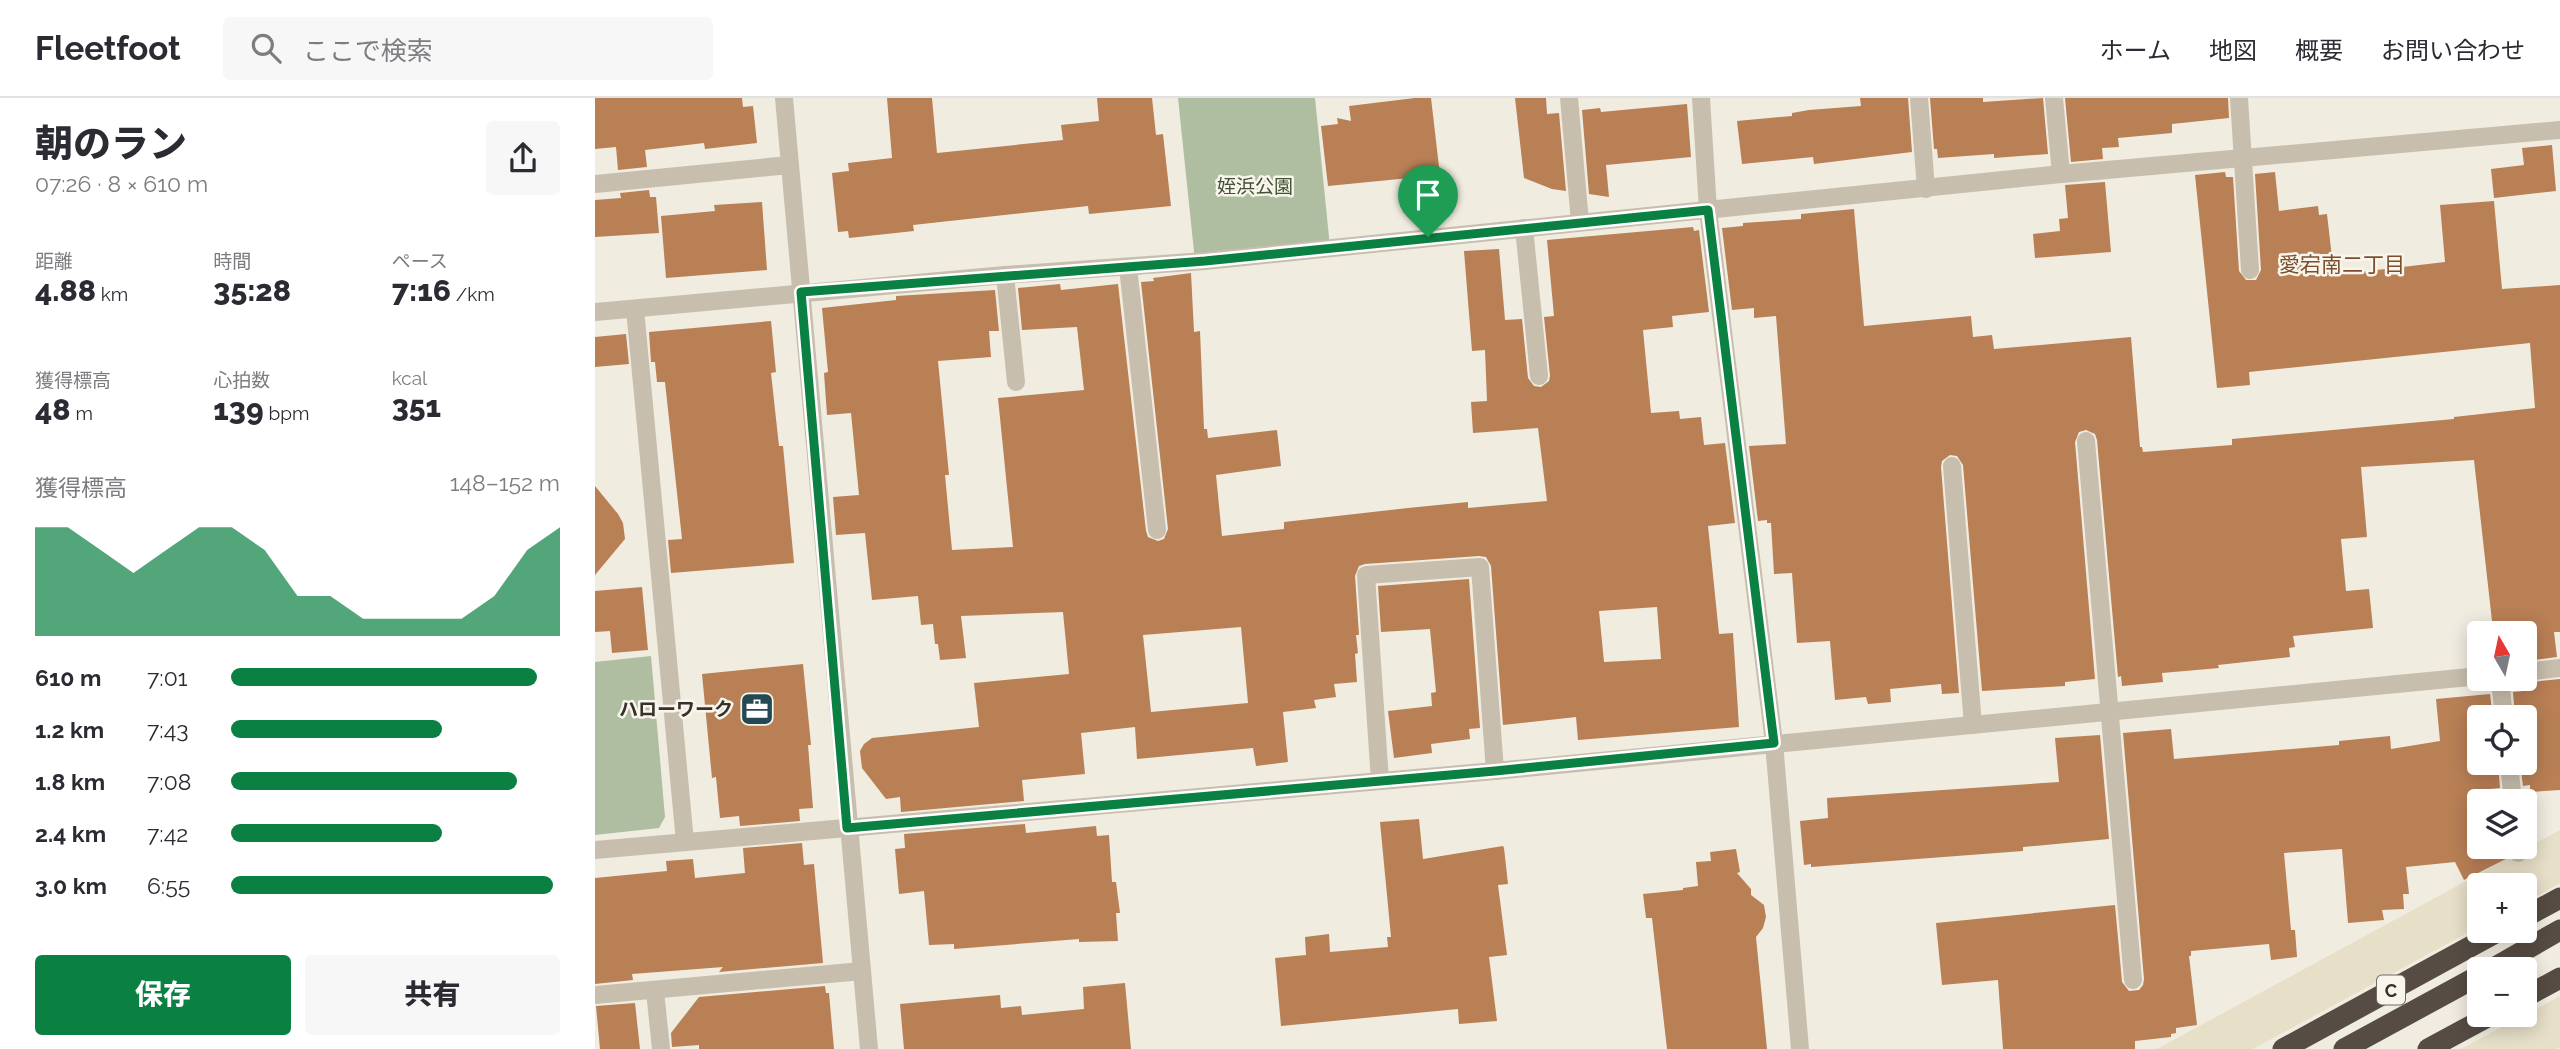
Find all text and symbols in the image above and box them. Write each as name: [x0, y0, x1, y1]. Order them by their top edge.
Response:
search box: [223, 17, 713, 80]
text: Fleetfoot: [35, 29, 181, 68]
icon: search: [247, 29, 285, 67]
text: ここで検索: [303, 36, 433, 66]
text: ホーム: [2100, 36, 2171, 65]
text: 地図: [2209, 36, 2257, 65]
text: 概要: [2295, 36, 2343, 65]
text: お問い合わせ: [2381, 36, 2525, 65]
text: 朝のラン: [35, 121, 187, 166]
button: share: [486, 121, 560, 195]
pin: [1398, 165, 1458, 237]
text: 07:26 · 8 × 610 m: [35, 170, 208, 197]
park label: 姪浜公園: [1217, 175, 1293, 197]
icon: arrive: [1409, 176, 1447, 214]
text: 距離: [35, 250, 73, 272]
text: 時間: [213, 250, 251, 272]
text: ペース: [392, 250, 448, 272]
district label: 愛宕南二丁目: [2279, 252, 2405, 277]
text: 4.88: [35, 273, 96, 308]
text: 35:28: [213, 273, 291, 308]
text: 7:16: [392, 273, 451, 308]
text: km: [96, 283, 128, 305]
text: /km: [451, 283, 495, 305]
text: kcal: [392, 367, 427, 389]
text: 獲得標高: [35, 369, 111, 391]
text: 心拍数: [213, 369, 270, 391]
text: 351: [392, 389, 441, 424]
text: 48: [35, 392, 71, 427]
text: 139: [213, 392, 264, 427]
text: m: [71, 402, 93, 424]
text: bpm: [264, 402, 309, 424]
text: 148–152 m: [450, 469, 560, 496]
text: 獲得標高: [35, 474, 127, 501]
north arrow: [2467, 621, 2537, 691]
map controls: [2467, 621, 2537, 1027]
text: 610 m: [35, 664, 101, 691]
text: 7:01: [147, 664, 188, 691]
office icon: ハローワーク: [738, 690, 776, 728]
place label: ハローワーク: [619, 698, 733, 720]
button: locate: [2467, 705, 2537, 775]
text: 1.2 km: [35, 716, 104, 743]
text: 7:43: [147, 716, 188, 743]
text: 1.8 km: [35, 768, 105, 795]
text: 7:08: [147, 768, 191, 795]
button: layers: [2467, 789, 2537, 859]
text: 2.4 km: [35, 820, 106, 847]
text: 7:42: [147, 820, 188, 847]
text: 3.0 km: [35, 872, 107, 899]
text: 6:55: [147, 872, 190, 899]
button: +: [2467, 873, 2537, 943]
button: 保存: [35, 955, 291, 1035]
button: 共有: [305, 955, 560, 1035]
button: −: [2467, 957, 2537, 1027]
road number: C: [2377, 976, 2405, 1004]

